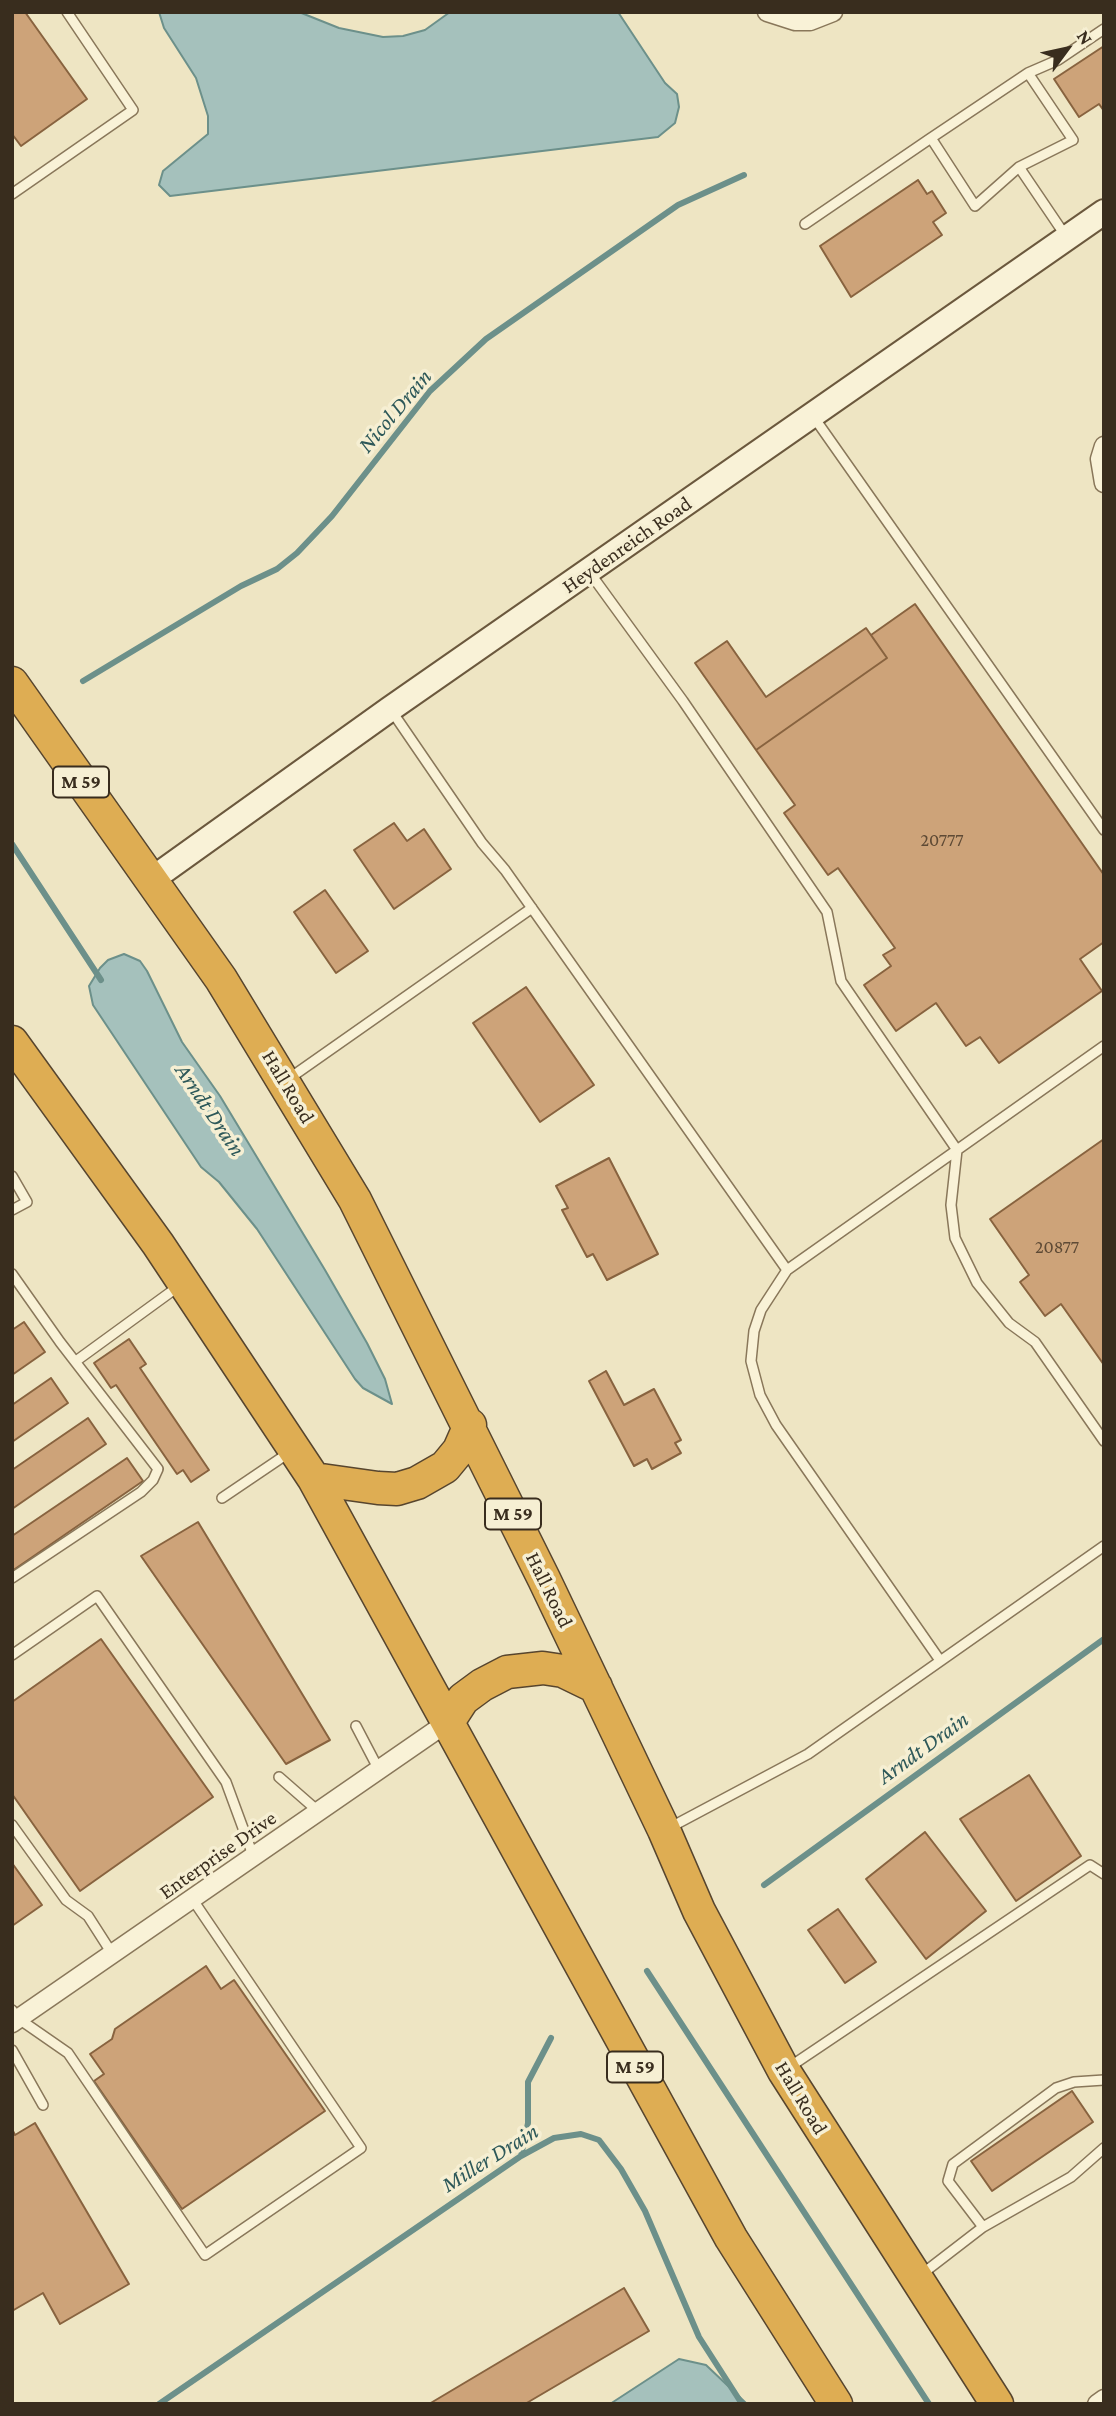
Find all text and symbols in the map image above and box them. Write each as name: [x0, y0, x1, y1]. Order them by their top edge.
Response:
north arrow: [1032, 14, 1102, 84]
text: N: [1073, 26, 1097, 48]
water label: Nicol Drain: [352, 364, 438, 458]
street label: Heydenreich Road: [557, 491, 697, 599]
road number: M 59: [53, 766, 109, 797]
house number: 20777: [920, 829, 964, 851]
street label: Hall Road: [256, 1046, 320, 1128]
water label: Arndt Drain: [169, 1058, 251, 1162]
house number: 20877: [1035, 1236, 1079, 1258]
road number: M 59: [485, 1498, 541, 1530]
street label: Hall Road: [520, 1548, 578, 1632]
water label: Arndt Drain: [872, 1706, 974, 1790]
street label: Enterprise Drive: [155, 1805, 281, 1905]
road number: M 59: [607, 2052, 663, 2082]
street label: Hall Road: [769, 2057, 833, 2139]
water label: Miller Drain: [436, 2117, 544, 2199]

